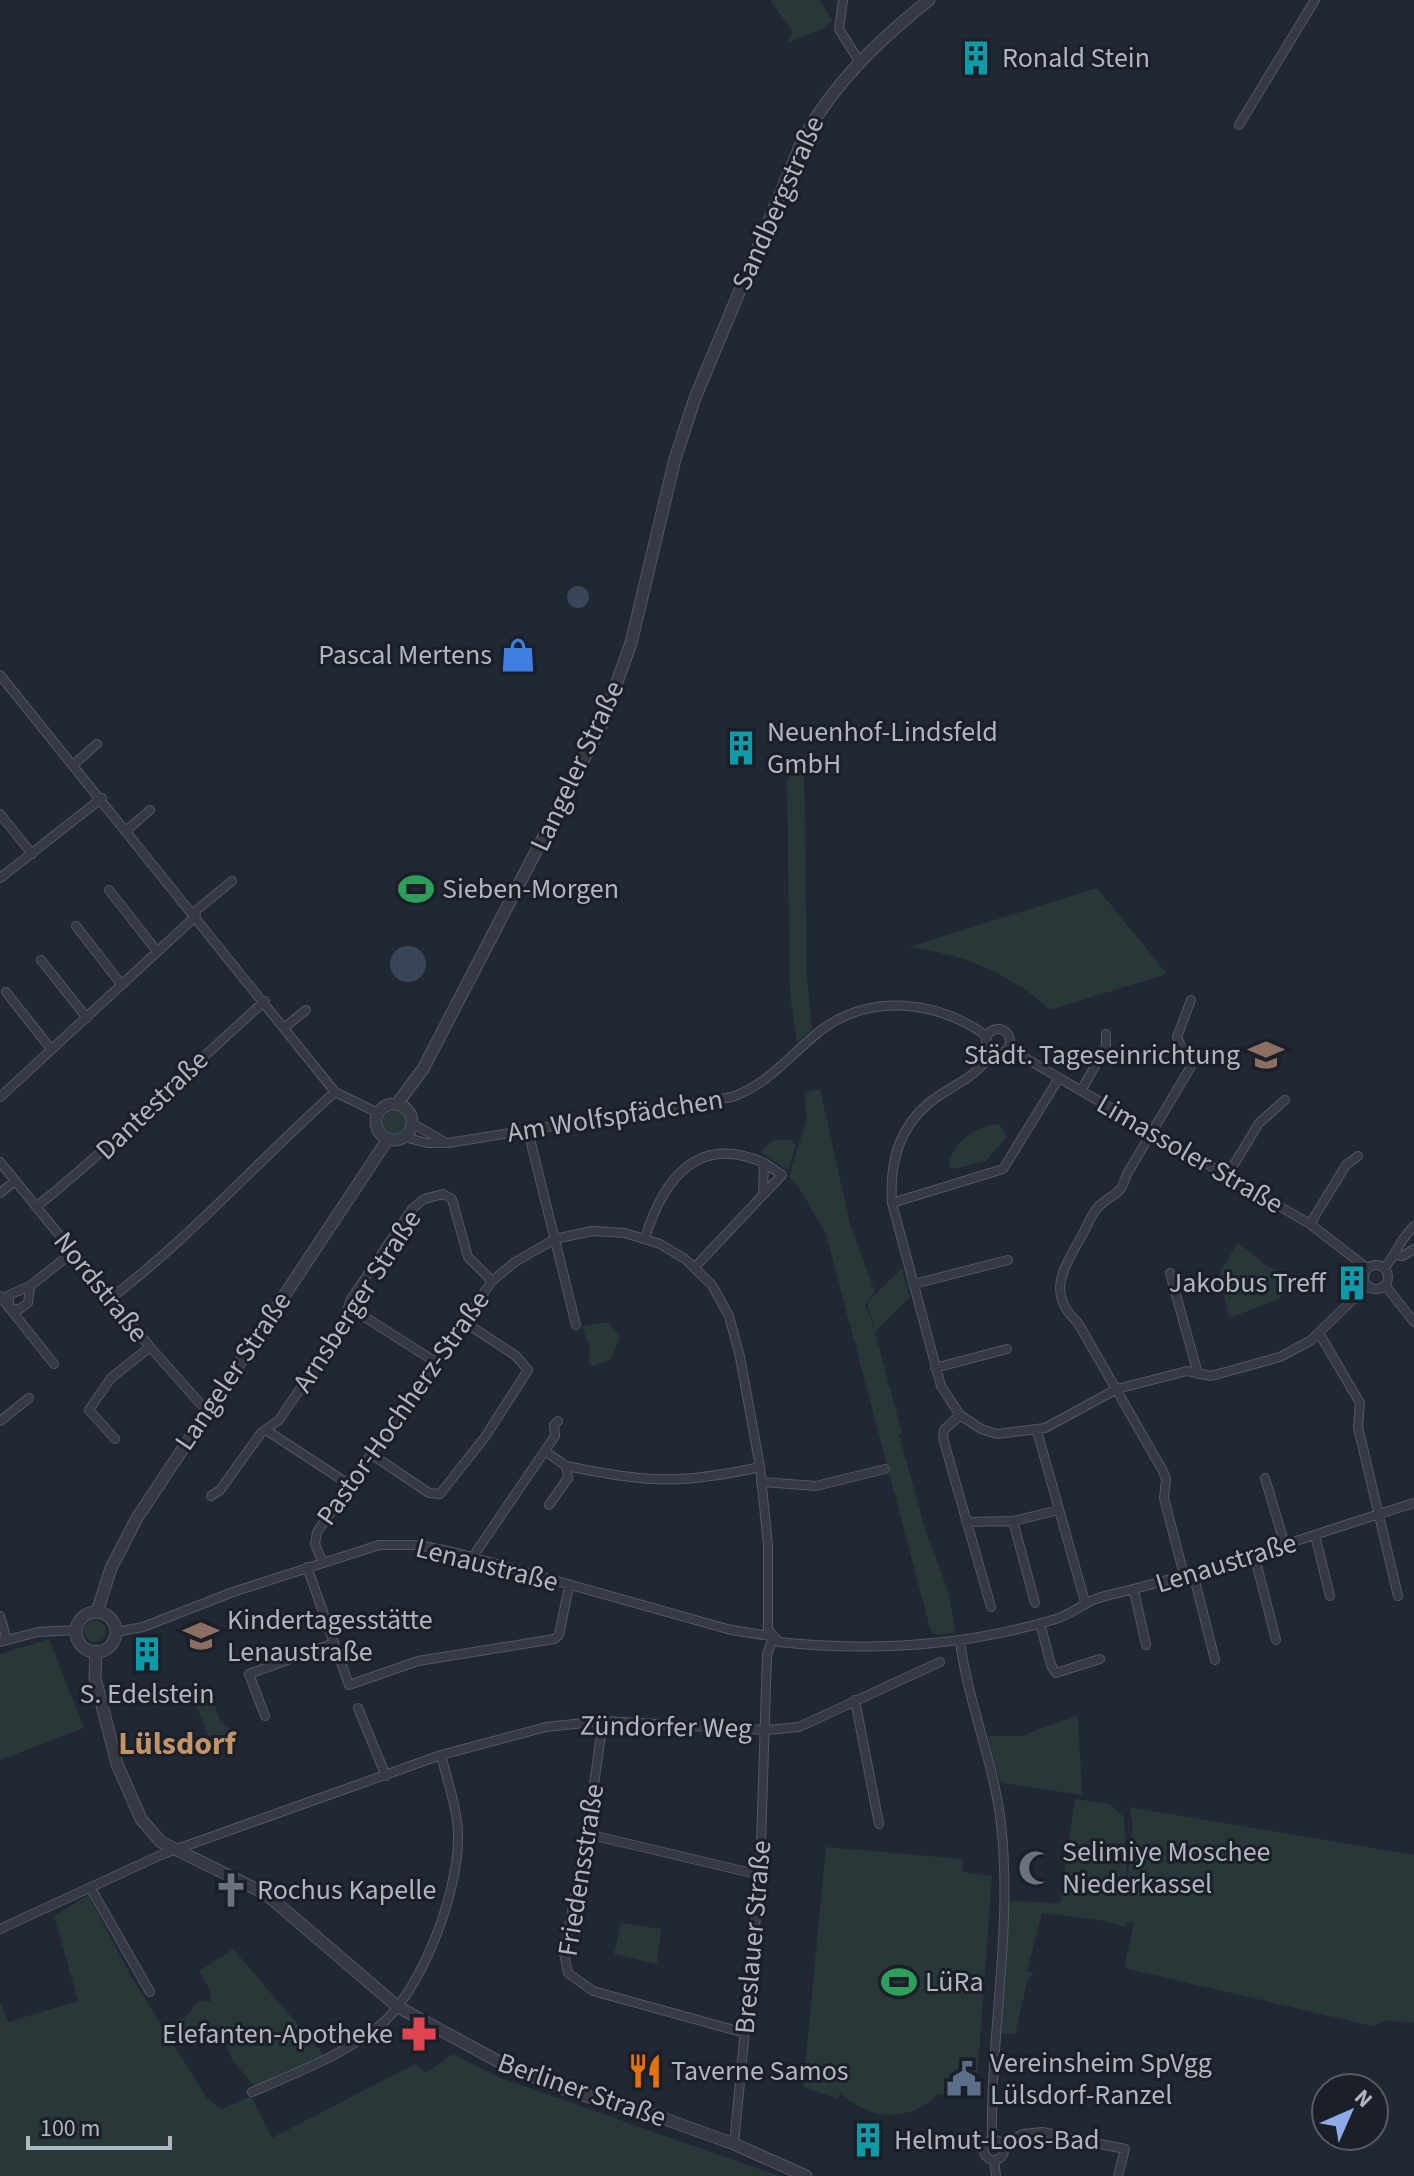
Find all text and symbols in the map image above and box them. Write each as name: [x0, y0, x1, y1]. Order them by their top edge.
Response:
place label: Ronald Stein: [1002, 38, 1150, 78]
building icon: Ronald Stein: [957, 39, 995, 77]
street label: Sandbergstraße: [722, 110, 834, 296]
place label: Pascal Mertens: [318, 635, 492, 675]
shop icon: Pascal Mertens: [499, 636, 537, 674]
street label: Langeler Straße: [520, 674, 634, 858]
place label: Neuenhof-Lindsfeld GmbH: [767, 712, 998, 784]
building icon: Neuenhof-Lindsfeld GmbH: [722, 729, 760, 767]
place label: Sieben-Morgen: [442, 869, 619, 909]
sports icon: Sieben-Morgen: [397, 870, 435, 908]
place label: Städt. Tageseinrichtung: [964, 1035, 1240, 1075]
school or university icon: Städt. Tageseinrichtung: [1247, 1036, 1285, 1074]
street label: Dantestraße: [87, 1041, 217, 1169]
street label: Am Wolfspfädchen: [504, 1079, 726, 1153]
street label: Limassoler Straße: [1089, 1084, 1291, 1224]
street label: Arnsberger Straße: [283, 1202, 431, 1400]
street label: Nordstraße: [44, 1223, 158, 1351]
place label: Jakobus Treff: [1169, 1263, 1327, 1303]
building icon: Jakobus Treff: [1333, 1264, 1371, 1302]
street label: Pastor-Hochherz-Straße: [307, 1282, 499, 1534]
street label: Langeler Straße: [165, 1284, 301, 1458]
street label: Lenaustraße: [1151, 1523, 1301, 1603]
street label: Lenaustraße: [411, 1528, 563, 1602]
place label: Kindertagesstätte Lenaustraße: [227, 1600, 433, 1672]
school or university icon: Kindertagesstätte Lenaustraße: [182, 1617, 220, 1655]
building icon: S. Edelstein: [128, 1635, 166, 1673]
place label: S. Edelstein: [80, 1674, 214, 1714]
street label: Zündorfer Weg: [580, 1705, 752, 1749]
district label: Lülsdorf: [118, 1721, 237, 1767]
street label: Friedensstraße: [548, 1781, 614, 1959]
place label: Selimiye Moschee Niederkassel: [1062, 1832, 1270, 1904]
street label: Breslauer Straße: [725, 1839, 781, 2035]
mosque icon: Selimiye Moschee Niederkassel: [1017, 1849, 1055, 1887]
place label: Rochus Kapelle: [257, 1870, 436, 1910]
church icon: Rochus Kapelle: [212, 1871, 250, 1909]
place label: LüRa: [925, 1962, 984, 2002]
sports icon: LüRa: [880, 1963, 918, 2001]
place label: Elefanten-Apotheke: [162, 2014, 393, 2054]
pharmacy icon: Elefanten-Apotheke: [400, 2015, 438, 2053]
street label: Berliner Straße: [492, 2043, 672, 2137]
place label: Vereinsheim SpVgg Lülsdorf-Ranzel: [990, 2043, 1212, 2115]
place label: Taverne Samos: [671, 2051, 849, 2091]
restaurant icon: Taverne Samos: [626, 2052, 664, 2090]
public building icon: Vereinsheim SpVgg Lülsdorf-Ranzel: [945, 2060, 983, 2098]
north arrow: [1310, 2072, 1390, 2152]
text: N: [1347, 2082, 1380, 2115]
scale bar: [28, 2100, 170, 2150]
text: 100 m: [40, 2111, 100, 2146]
place label: Helmut-Loos-Bad: [894, 2120, 1100, 2160]
building icon: Helmut-Loos-Bad: [849, 2121, 887, 2159]

